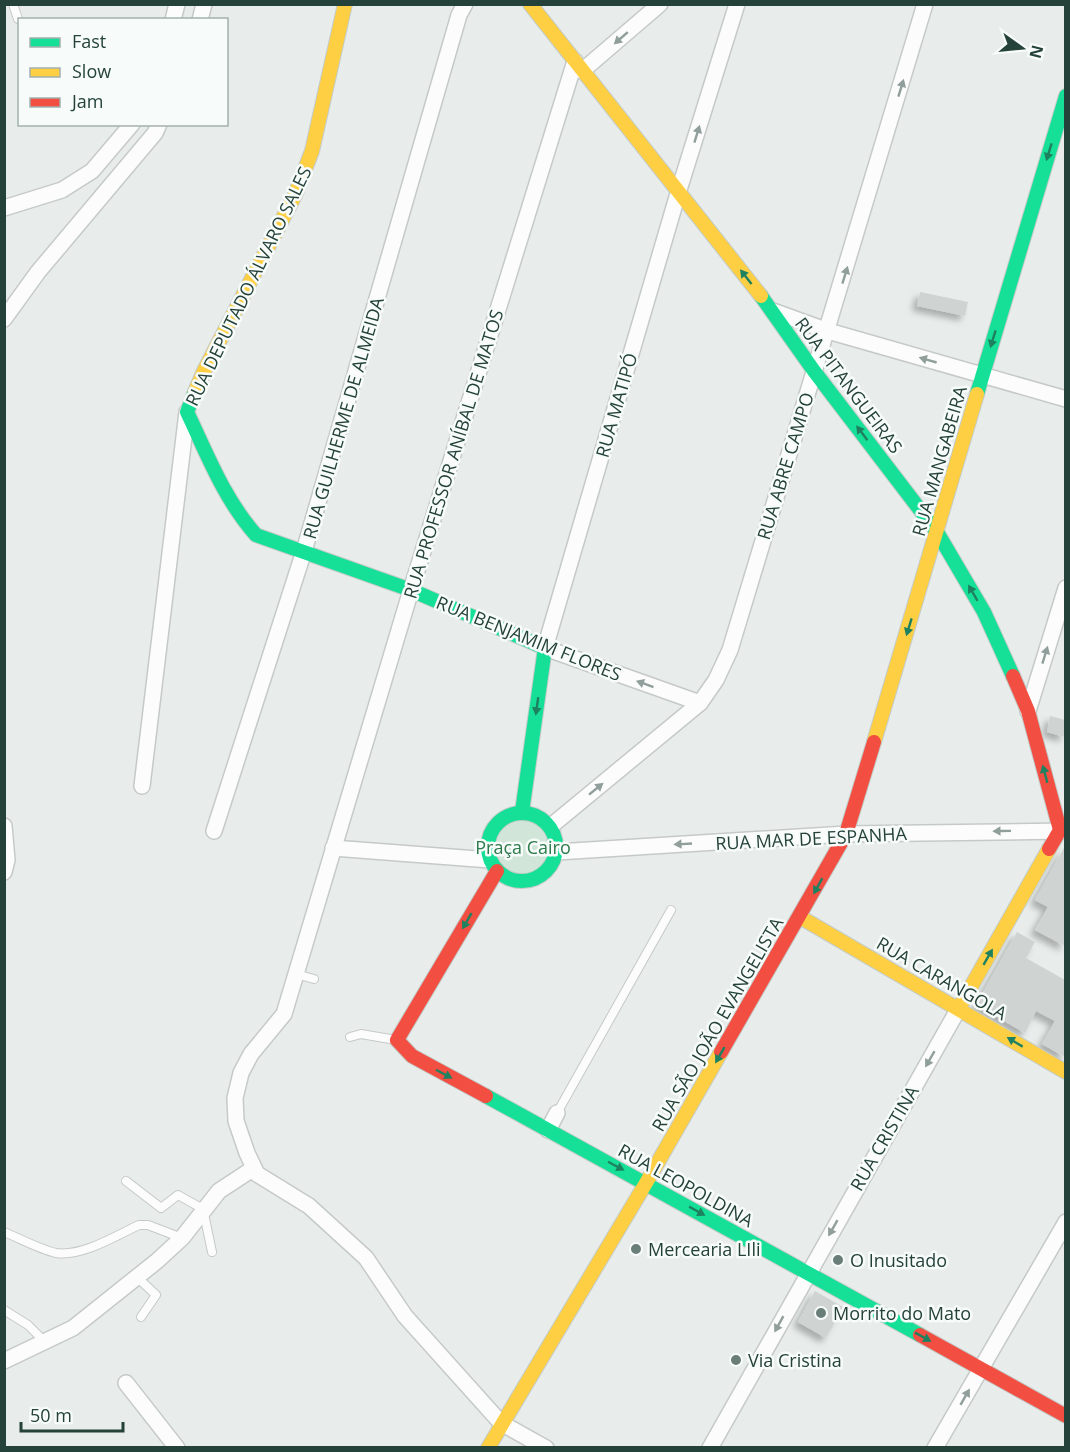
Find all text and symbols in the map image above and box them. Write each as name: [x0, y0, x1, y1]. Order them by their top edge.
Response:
legend: [18, 18, 228, 126]
north arrow: [992, 18, 1052, 78]
text: Fast: [72, 29, 106, 53]
one-way arrow: [614, 31, 629, 44]
text: N: [1024, 43, 1049, 61]
text: Slow: [72, 59, 111, 83]
one-way arrow: [897, 79, 906, 97]
text: Jam: [70, 89, 104, 113]
one-way arrow: [692, 125, 702, 143]
one-way arrow: [1044, 144, 1053, 162]
street label: RUA DEPUTADO ÁLVARO SALES: [179, 162, 317, 410]
one-way arrow: [841, 266, 850, 284]
one-way arrow: [740, 269, 752, 285]
street label: RUA GUILHERME DE ALMEIDA: [297, 294, 389, 542]
street label: RUA PROFESSOR ANÍBAL DE MATOS: [397, 306, 509, 602]
street label: RUA PITANGUEIRAS: [790, 312, 908, 458]
one-way arrow: [988, 330, 997, 348]
street label: RUA MATIPÓ: [590, 350, 642, 460]
one-way arrow: [919, 355, 937, 364]
street label: RUA MANGABEIRA: [906, 383, 972, 539]
street label: RUA ABRE CAMPO: [751, 389, 819, 543]
one-way arrow: [856, 426, 868, 441]
one-way arrow: [968, 584, 978, 601]
street label: RUA BENJAMIM FLORES: [433, 590, 625, 686]
one-way arrow: [904, 618, 913, 636]
one-way arrow: [1041, 646, 1050, 664]
one-way arrow: [636, 678, 654, 688]
one-way arrow: [533, 697, 542, 716]
one-way arrow: [1040, 764, 1049, 782]
one-way arrow: [588, 783, 603, 796]
street label: RUA MAR DE ESPANHA: [715, 821, 908, 855]
one-way arrow: [992, 826, 1011, 836]
park label: Praça Cairo: [475, 835, 571, 859]
one-way arrow: [673, 840, 692, 849]
one-way arrow: [813, 877, 823, 894]
street label: RUA SÃO JOÃO EVANGELISTA: [646, 912, 789, 1135]
one-way arrow: [462, 913, 473, 929]
street label: RUA CARANGOLA: [872, 931, 1012, 1025]
one-way arrow: [983, 949, 993, 966]
one-way arrow: [1007, 1036, 1023, 1047]
one-way arrow: [716, 1046, 726, 1063]
one-way arrow: [925, 1051, 935, 1068]
one-way arrow: [436, 1069, 453, 1079]
street label: RUA CRISTINA: [844, 1081, 924, 1195]
street label: RUA LEOPOLDINA: [614, 1138, 758, 1232]
one-way arrow: [607, 1161, 624, 1171]
one-way arrow: [689, 1206, 706, 1216]
one-way arrow: [828, 1220, 838, 1237]
place label: Mercearia LIli: [648, 1237, 760, 1261]
marker: Mercearia LIli: [629, 1242, 643, 1256]
place label: O Inusitado: [850, 1248, 947, 1272]
marker: O Inusitado: [831, 1253, 845, 1267]
place label: Morrito do Mato: [833, 1301, 971, 1325]
marker: Morrito do Mato: [814, 1306, 828, 1320]
one-way arrow: [774, 1316, 784, 1333]
one-way arrow: [915, 1331, 931, 1342]
place label: Via Cristina: [748, 1348, 842, 1372]
marker: Via Cristina: [729, 1353, 743, 1367]
one-way arrow: [959, 1389, 970, 1405]
scale bar: [21, 1395, 123, 1433]
text: 50 m: [30, 1403, 72, 1427]

